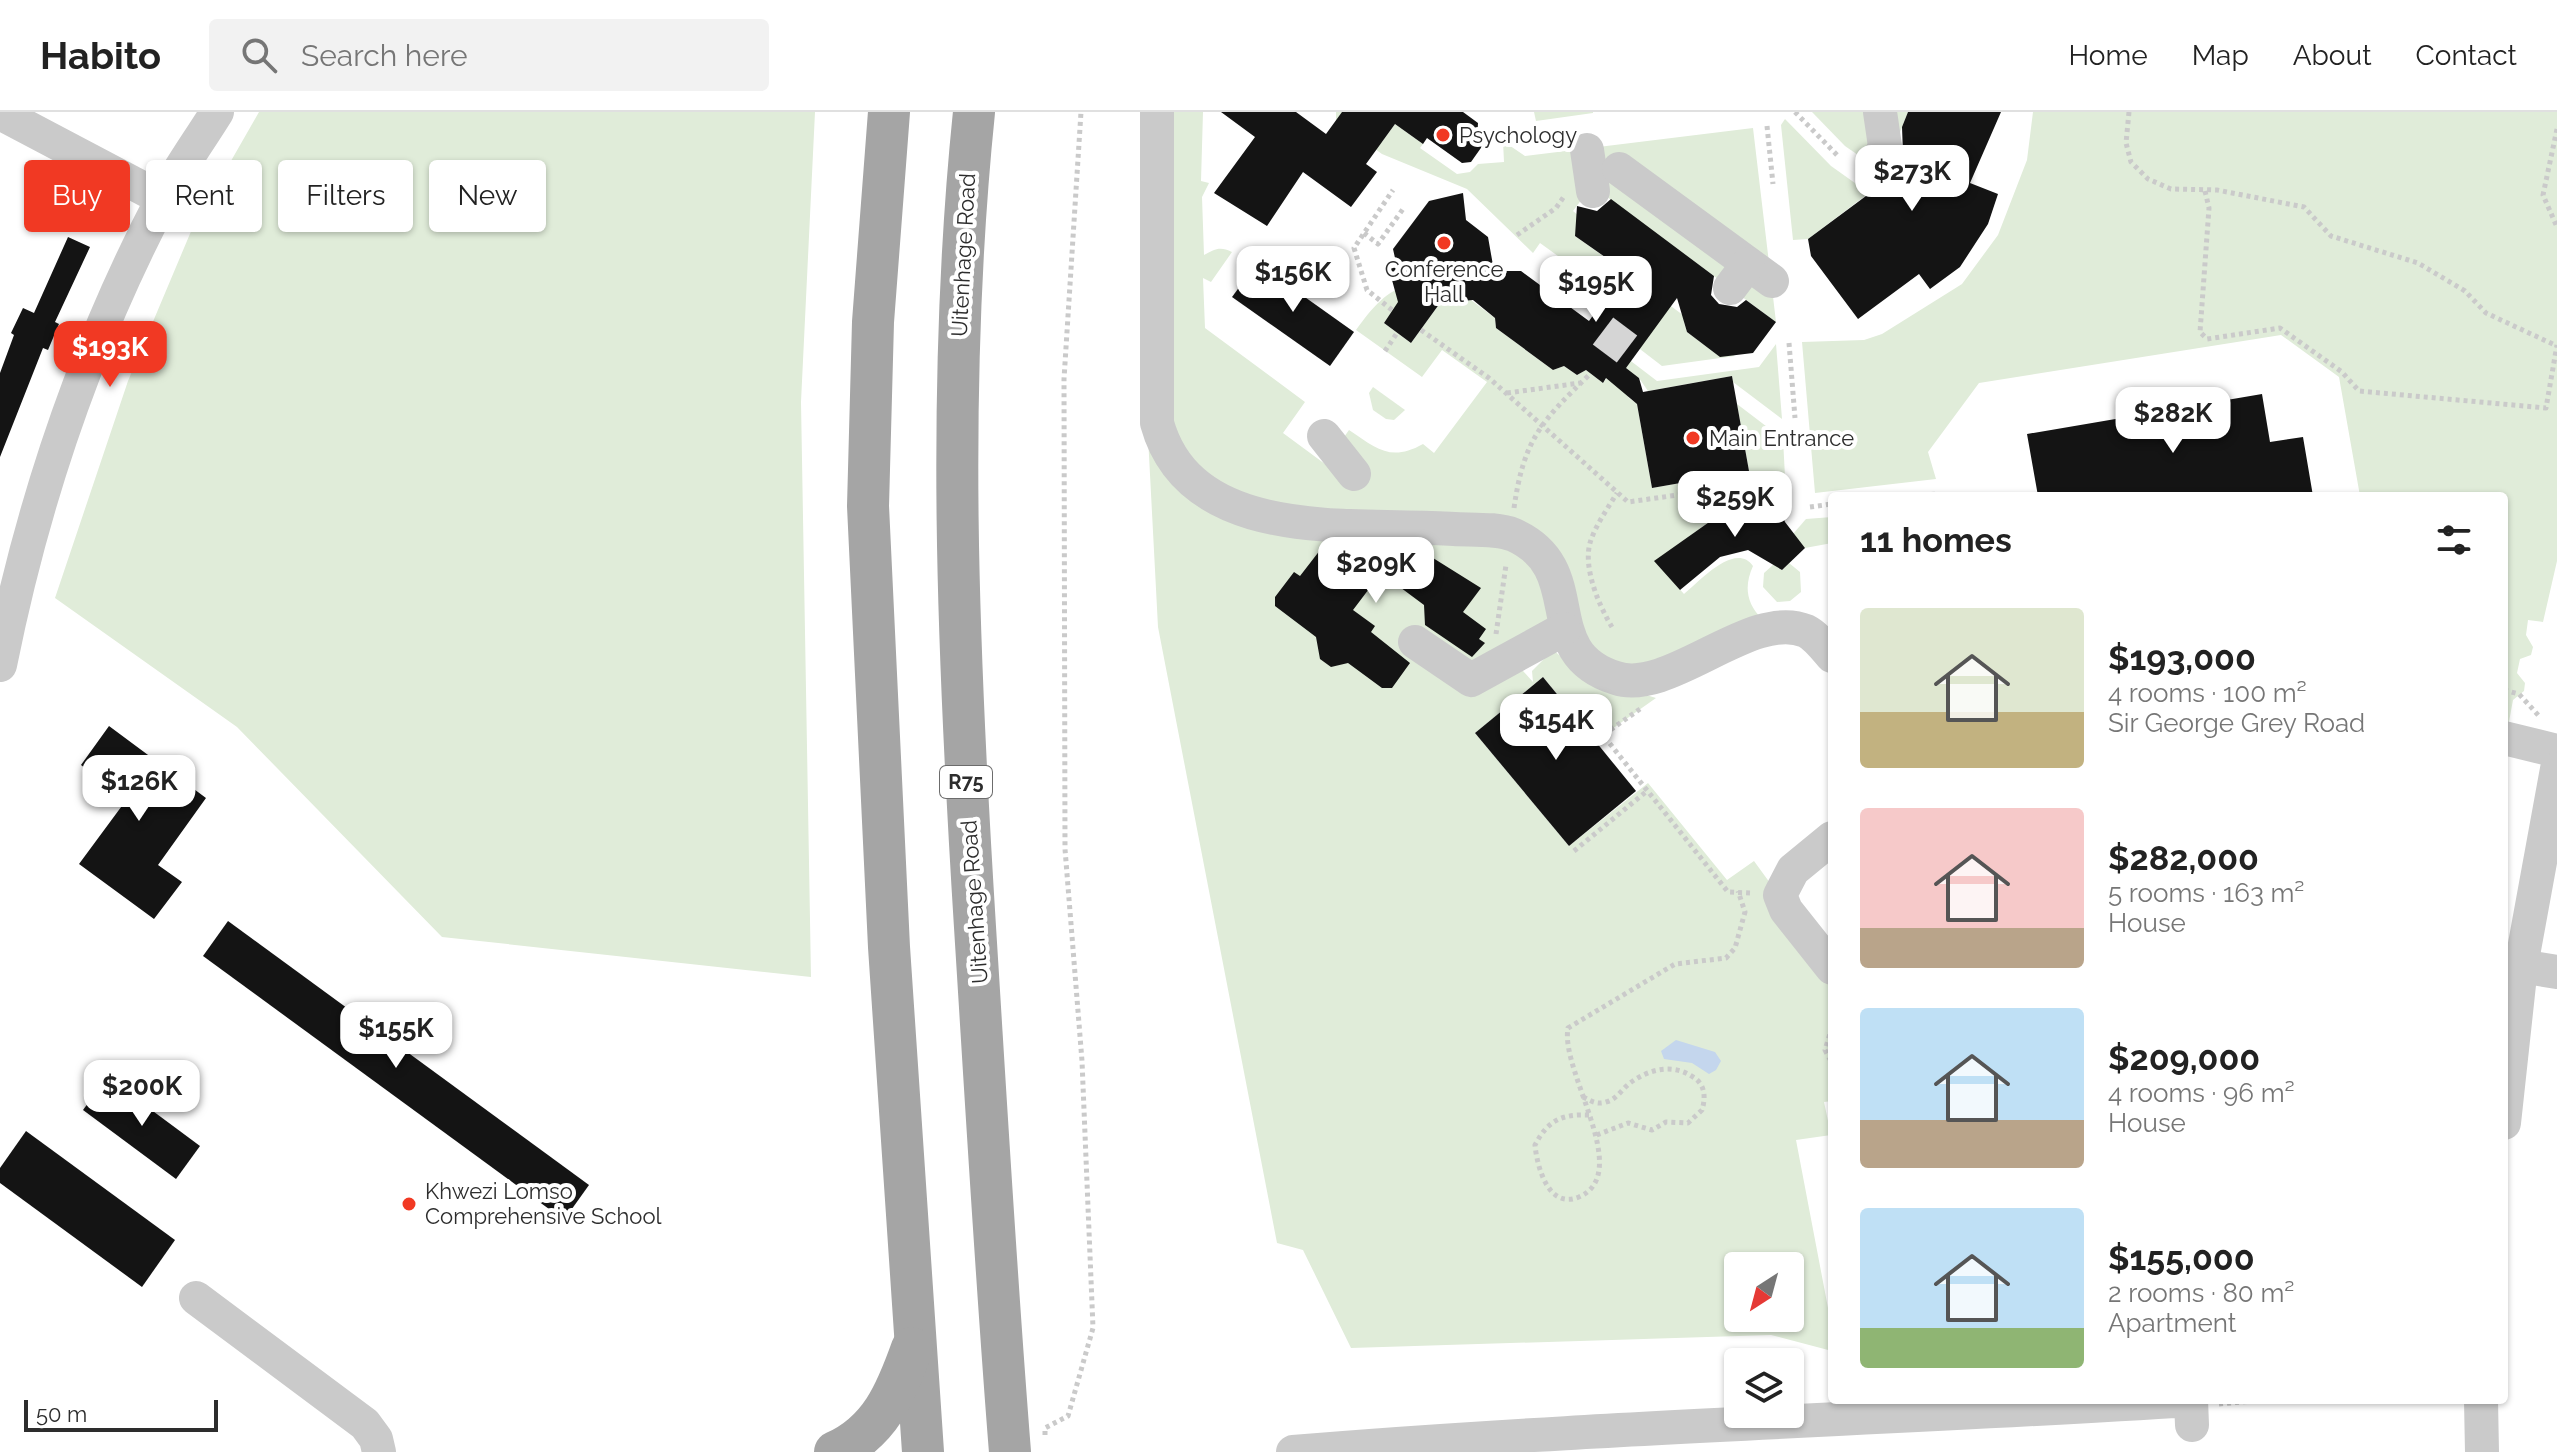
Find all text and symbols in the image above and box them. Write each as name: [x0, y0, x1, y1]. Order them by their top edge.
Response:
search box: [209, 19, 769, 91]
text: Habito: [40, 33, 161, 78]
icon: search: [237, 33, 281, 77]
text: Search here: [301, 38, 468, 73]
text: Home: [2068, 39, 2148, 72]
text: Map: [2192, 39, 2249, 72]
text: About: [2293, 39, 2372, 72]
text: Contact: [2416, 39, 2517, 72]
place label: Psychology: [1459, 122, 1577, 148]
marker: Psychology: [1434, 126, 1452, 144]
pin: $273K: [1856, 145, 1968, 213]
text: $273K: [1873, 156, 1951, 186]
chip: Buy: [24, 160, 130, 232]
chip: Rent: [146, 160, 262, 232]
chip: Filters: [278, 160, 413, 232]
chip: New: [429, 160, 546, 232]
street label: Uitenhage Road: [946, 172, 980, 338]
marker: Conference Hall: [1435, 234, 1453, 252]
pin: $156K: [1237, 246, 1349, 314]
place label: Conference Hall: [1385, 256, 1503, 307]
pin: $195K: [1540, 256, 1652, 324]
text: $156K: [1255, 257, 1331, 287]
text: $195K: [1558, 267, 1634, 297]
pin: $193K: [54, 321, 166, 389]
text: $193K: [72, 332, 148, 362]
pin: $282K: [2117, 387, 2229, 455]
text: $282K: [2134, 398, 2212, 428]
place label: Main Entrance: [1709, 425, 1854, 451]
marker: Main Entrance: [1684, 429, 1702, 447]
pin: $259K: [1679, 471, 1791, 539]
text: $259K: [1696, 482, 1774, 512]
icon: filters: [2432, 518, 2476, 562]
text: 11 homes: [1860, 520, 2012, 560]
pin: $209K: [1320, 537, 1432, 605]
text: $209K: [1336, 548, 1416, 578]
text: $193,000: [2108, 638, 2256, 678]
icon: home: [1924, 640, 2020, 736]
text: 4 rooms · 100 m²: [2108, 678, 2307, 708]
pin: $154K: [1500, 694, 1612, 762]
text: $154K: [1518, 705, 1594, 735]
text: Sir George Grey Road: [2108, 708, 2365, 738]
pin: $126K: [83, 755, 195, 823]
text: $126K: [100, 766, 178, 796]
road number: R75: [940, 766, 992, 798]
street label: Uitenhage Road: [955, 819, 993, 985]
text: $282,000: [2108, 838, 2259, 878]
icon: home: [1924, 840, 2020, 936]
text: 5 rooms · 163 m²: [2108, 878, 2304, 908]
text: House: [2108, 908, 2186, 938]
pin: $155K: [340, 1002, 452, 1070]
text: $155K: [358, 1013, 434, 1043]
text: $209,000: [2108, 1038, 2260, 1078]
icon: home: [1924, 1040, 2020, 1136]
pin: $200K: [86, 1060, 198, 1128]
text: $200K: [102, 1071, 182, 1101]
text: 4 rooms · 96 m²: [2108, 1078, 2295, 1108]
text: House: [2108, 1108, 2186, 1138]
place label: Khwezi Lomso Comprehensive School: [425, 1178, 662, 1229]
marker: Khwezi Lomso Comprehensive School: [400, 1195, 418, 1213]
text: $155,000: [2108, 1238, 2255, 1278]
icon: home: [1924, 1240, 2020, 1336]
north arrow: [1724, 1252, 1804, 1332]
map controls: [1724, 1252, 1804, 1428]
text: 2 rooms · 80 m²: [2108, 1278, 2294, 1308]
text: Apartment: [2108, 1308, 2237, 1338]
button: layers: [1724, 1348, 1804, 1428]
scale bar: [24, 1396, 218, 1432]
text: 50 m: [36, 1401, 87, 1427]

